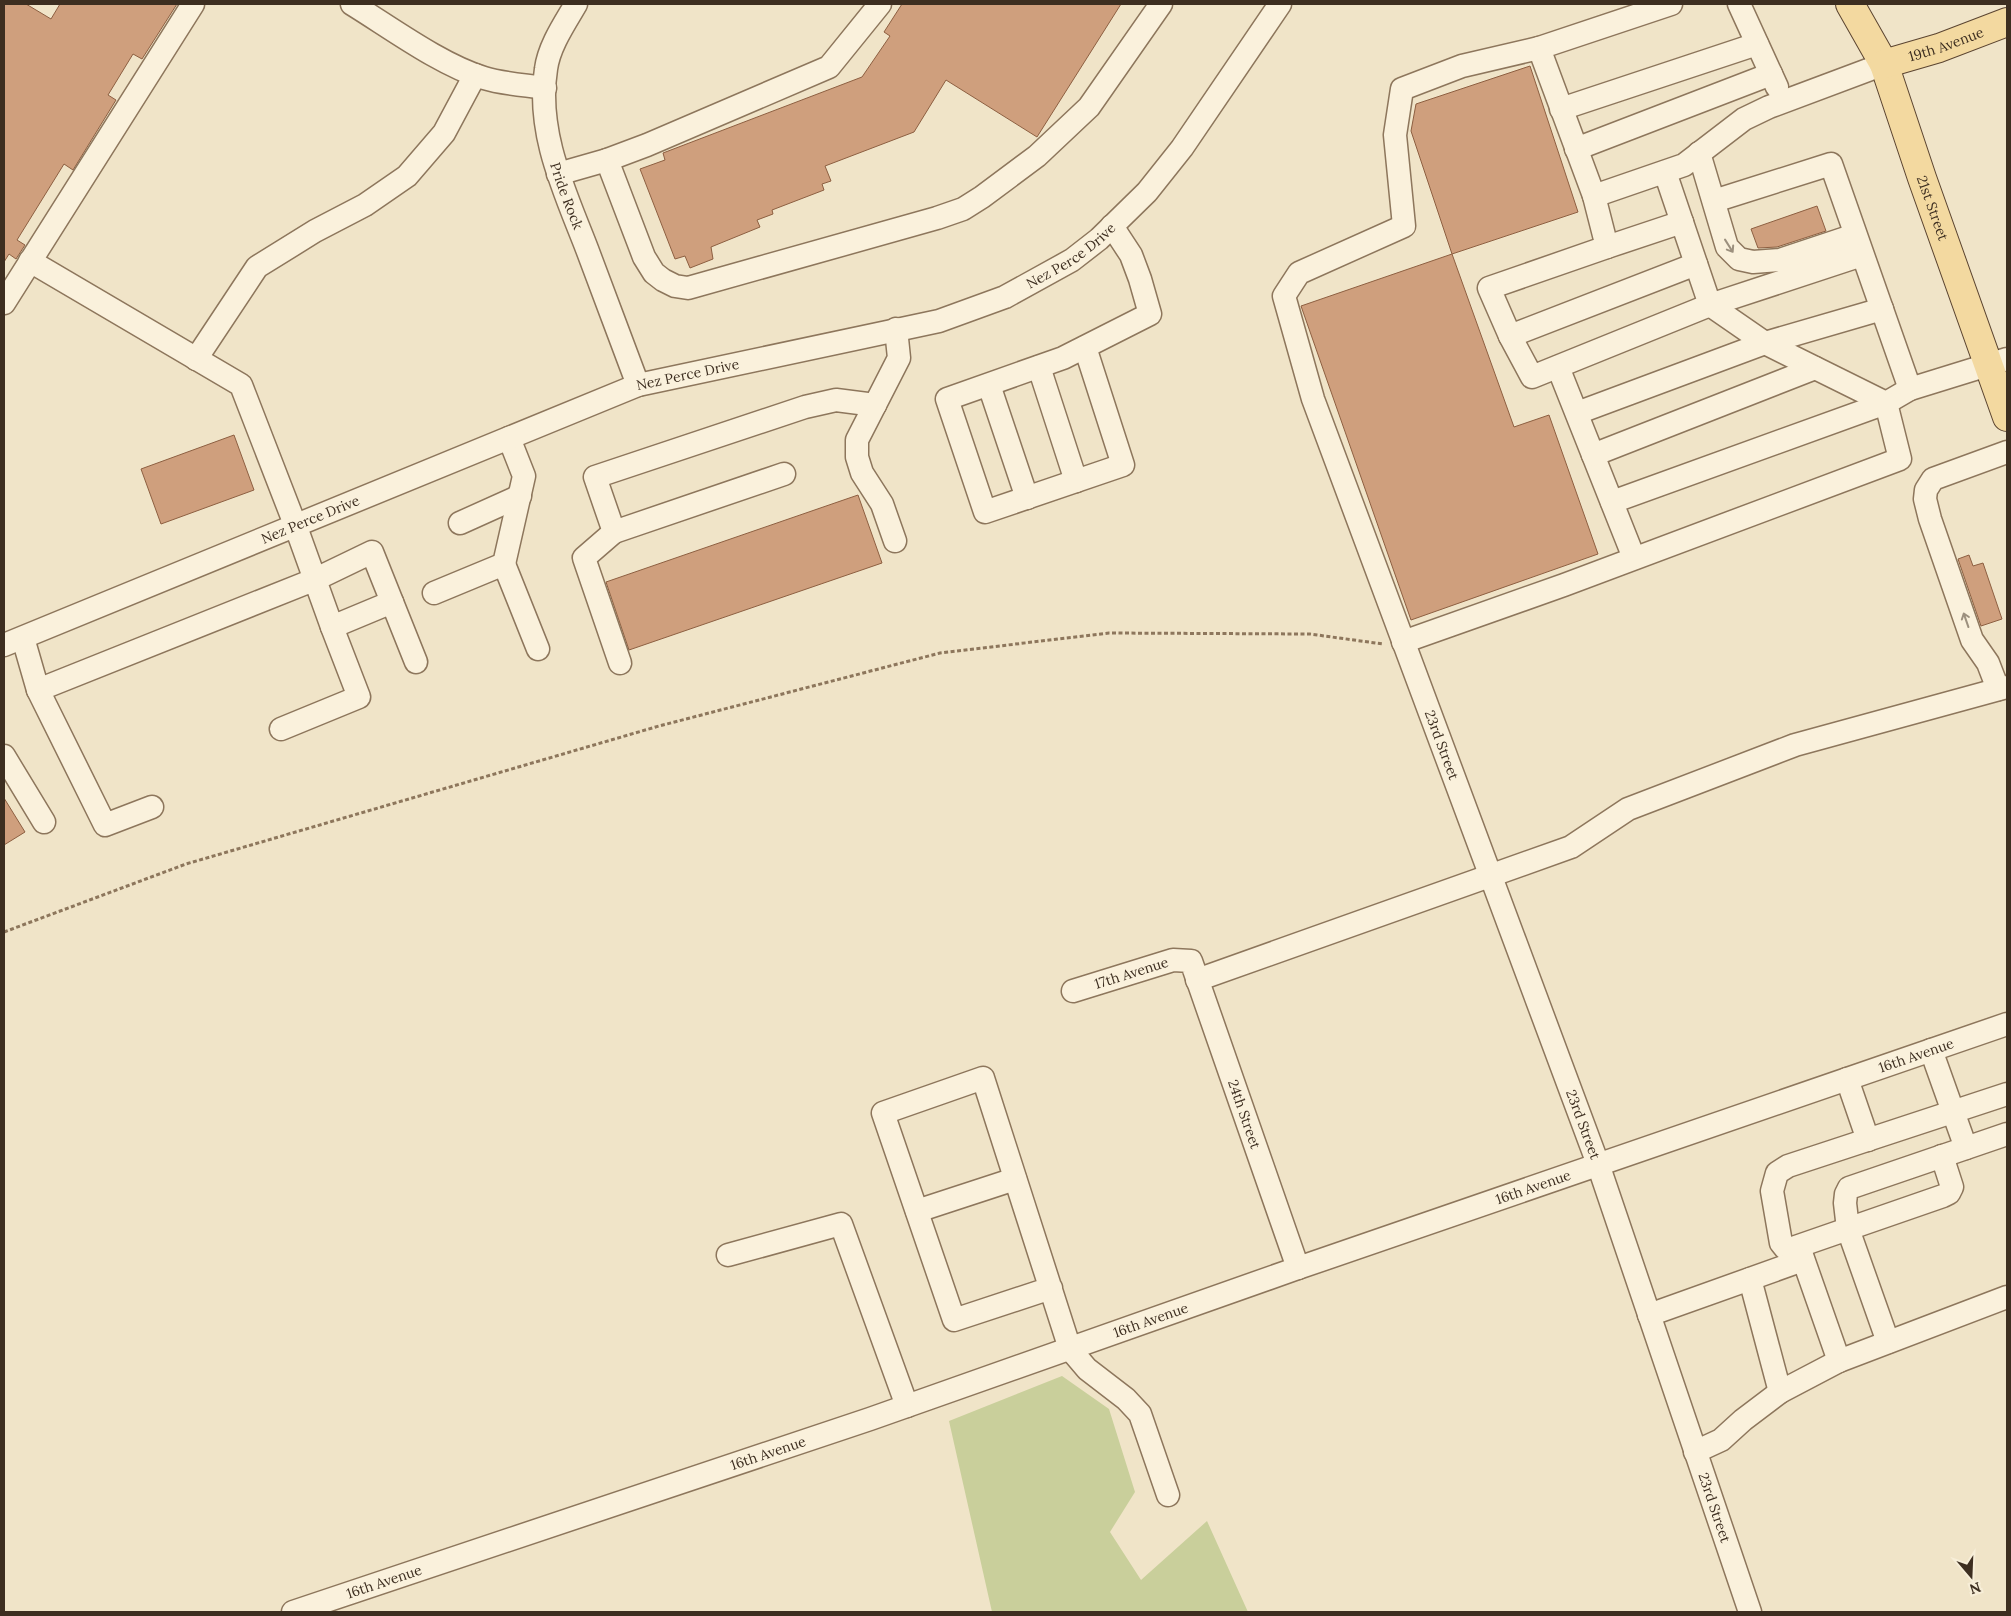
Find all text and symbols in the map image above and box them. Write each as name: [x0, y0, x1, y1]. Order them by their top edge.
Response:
street label: 19th Avenue: [1906, 23, 1986, 65]
street label: Pride Rock: [546, 160, 587, 232]
street label: 21st Street: [1913, 173, 1953, 244]
street label: Nez Perce Drive: [1023, 219, 1119, 293]
one-way arrow: [1725, 239, 1735, 253]
street label: Nez Perce Drive: [635, 355, 741, 394]
street label: Nez Perce Drive: [258, 491, 362, 548]
one-way arrow: [1960, 613, 1970, 629]
street label: 23rd Street: [1421, 708, 1463, 783]
street label: 17th Avenue: [1092, 953, 1171, 993]
street label: 16th Avenue: [1876, 1034, 1956, 1077]
street label: 24th Street: [1224, 1077, 1265, 1152]
street label: 23rd Street: [1562, 1087, 1605, 1162]
street label: 16th Avenue: [1493, 1166, 1573, 1208]
street label: 16th Avenue: [1111, 1298, 1191, 1341]
street label: 16th Avenue: [728, 1432, 808, 1474]
street label: 23rd Street: [1694, 1470, 1735, 1546]
north arrow: [1946, 1551, 1996, 1601]
street label: 16th Avenue: [344, 1560, 424, 1602]
text: N: [1967, 1578, 1983, 1599]

